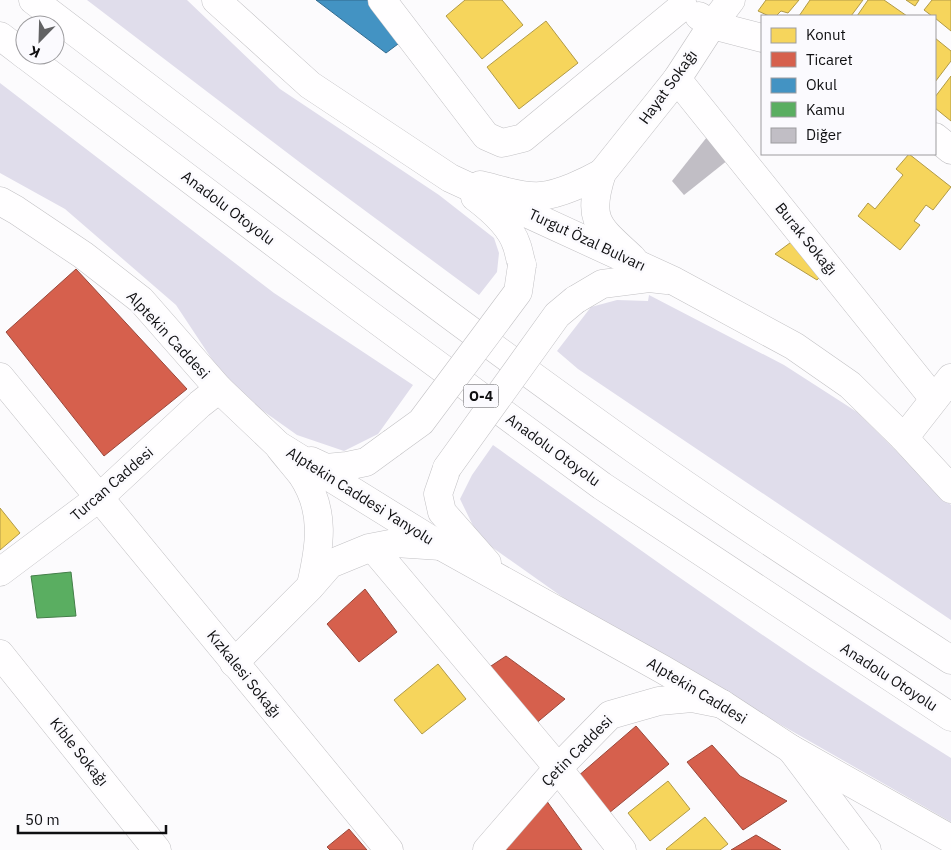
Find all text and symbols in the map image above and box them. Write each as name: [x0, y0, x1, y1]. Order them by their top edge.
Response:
north arrow: [15, 15, 65, 65]
legend: [761, 15, 936, 155]
text: Konut: [806, 25, 846, 44]
text: K: [27, 42, 43, 62]
street label: Hayat Sokağı: [634, 46, 701, 128]
text: Ticaret: [806, 50, 853, 69]
text: Okul: [806, 75, 837, 94]
text: Kamu: [806, 100, 845, 119]
text: Diğer: [806, 125, 842, 144]
street label: Anadolu Otoyolu: [178, 166, 279, 249]
street label: Burak Sokağı: [771, 199, 841, 279]
street label: Turgut Özal Bulvarı: [526, 204, 649, 275]
street label: Alptekin Caddesi: [123, 287, 214, 383]
road number: O-4: [464, 384, 498, 408]
street label: Anadolu Otoyolu: [502, 409, 604, 490]
street label: Alptekin Caddesi Yanyolu: [283, 442, 437, 549]
street label: Turcan Caddesi: [66, 443, 157, 525]
street label: Kızkalesi Sokağı: [203, 626, 286, 721]
street label: Anadolu Otoyolu: [837, 638, 941, 715]
street label: Alptekin Caddesi: [644, 653, 751, 728]
street label: Çetin Caddesi: [537, 711, 616, 790]
street label: Kible Sokağı: [46, 714, 113, 790]
scale bar: [18, 802, 165, 834]
text: 50 m: [25, 810, 60, 829]

